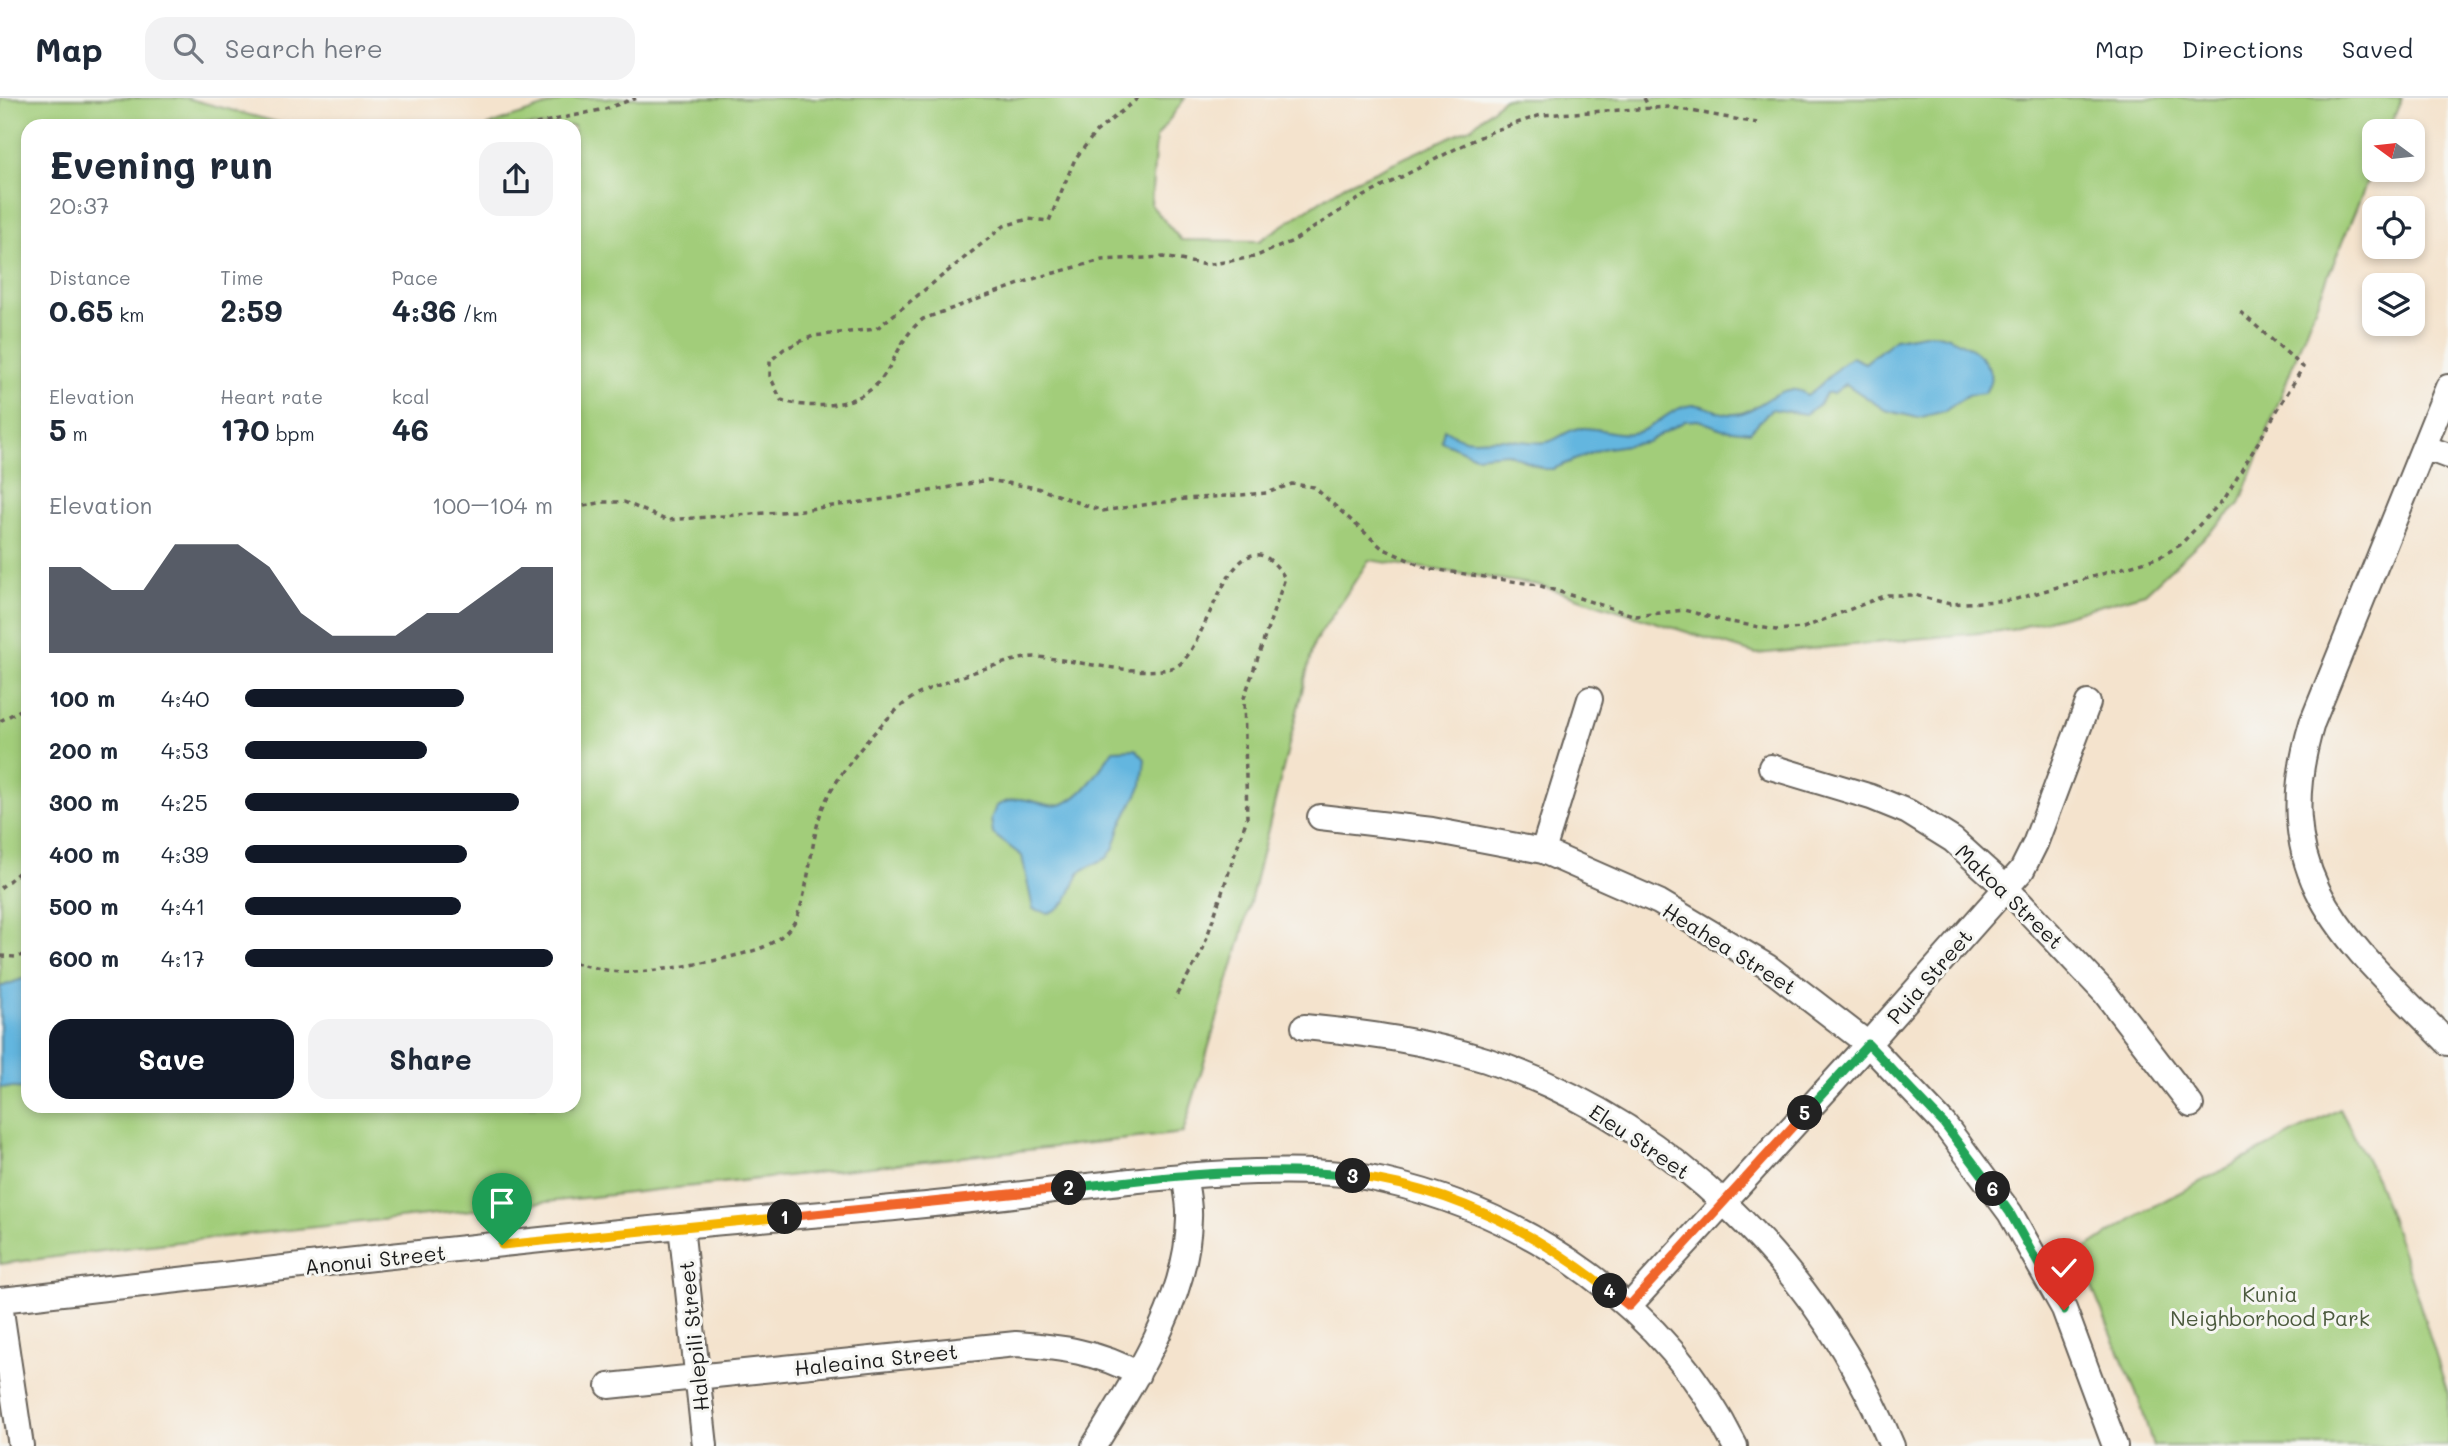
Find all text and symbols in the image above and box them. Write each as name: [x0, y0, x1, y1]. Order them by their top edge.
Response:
search box: [145, 17, 635, 80]
text: Map: [35, 27, 103, 70]
icon: search: [169, 29, 207, 67]
text: Search here: [225, 31, 383, 65]
text: Map: [2095, 33, 2144, 64]
text: Directions: [2182, 33, 2304, 64]
text: Saved: [2342, 33, 2413, 64]
north arrow: [2362, 119, 2426, 182]
map controls: [2362, 119, 2425, 336]
text: Evening run: [49, 139, 273, 189]
button: share: [479, 142, 553, 216]
text: 20:37: [49, 190, 109, 220]
button: locate: [2362, 196, 2425, 259]
text: Distance: [49, 265, 131, 290]
text: Time: [220, 265, 264, 290]
text: Pace: [392, 265, 438, 290]
button: layers: [2362, 273, 2425, 336]
text: 0.65: [49, 290, 113, 330]
text: 2:59: [220, 290, 282, 330]
text: 4:36: [392, 290, 456, 330]
text: km: [113, 302, 145, 327]
text: /km: [456, 302, 498, 327]
text: Elevation: [49, 384, 134, 409]
text: Heart rate: [220, 384, 323, 409]
text: kcal: [392, 384, 430, 409]
text: 5: [49, 409, 67, 449]
text: 170: [220, 409, 270, 449]
text: 46: [392, 409, 429, 449]
text: m: [67, 421, 88, 446]
text: bpm: [270, 421, 315, 446]
text: Elevation: [49, 490, 152, 520]
text: 100–104 m: [432, 490, 553, 520]
text: 100 m: [49, 683, 115, 713]
text: 4:40: [161, 683, 209, 713]
text: 200 m: [49, 735, 118, 765]
text: 4:53: [161, 735, 209, 765]
text: 300 m: [49, 787, 119, 817]
text: 4:25: [161, 787, 208, 817]
street label: Makoa Street: [1950, 838, 2070, 954]
text: 400 m: [49, 839, 120, 869]
text: 4:39: [161, 839, 209, 869]
text: 500 m: [49, 891, 119, 921]
text: 4:41: [161, 891, 205, 921]
street label: Heahea Street: [1658, 896, 1802, 1000]
street label: Puia Street: [1880, 923, 1978, 1029]
text: 600 m: [49, 943, 119, 973]
text: 4:17: [161, 943, 205, 973]
button: Save: [49, 1019, 294, 1099]
button: Share: [308, 1019, 553, 1099]
pin: 5: [1787, 1096, 1822, 1130]
street label: Eleu Street: [1585, 1098, 1695, 1184]
text: 5: [1799, 1100, 1810, 1125]
pin: 3: [1336, 1158, 1370, 1194]
text: 3: [1347, 1163, 1358, 1188]
pin: 2: [1052, 1170, 1086, 1206]
pin: 6: [1976, 1172, 2010, 1206]
pin: [472, 1173, 532, 1245]
text: 2: [1063, 1175, 1074, 1200]
text: 6: [1987, 1176, 1998, 1201]
icon: arrive: [483, 1184, 521, 1222]
pin: 1: [768, 1200, 802, 1234]
text: 1: [780, 1204, 789, 1229]
street label: Anonui Street: [303, 1238, 447, 1280]
pin: [2034, 1238, 2094, 1310]
icon: check: [2045, 1249, 2083, 1287]
street label: Halepili Street: [672, 1260, 714, 1412]
pin: 4: [1592, 1274, 1628, 1308]
text: 4: [1603, 1278, 1616, 1303]
park label: Kunia Neighborhood Park: [2170, 1280, 2370, 1331]
street label: Haleaina Street: [793, 1337, 959, 1381]

